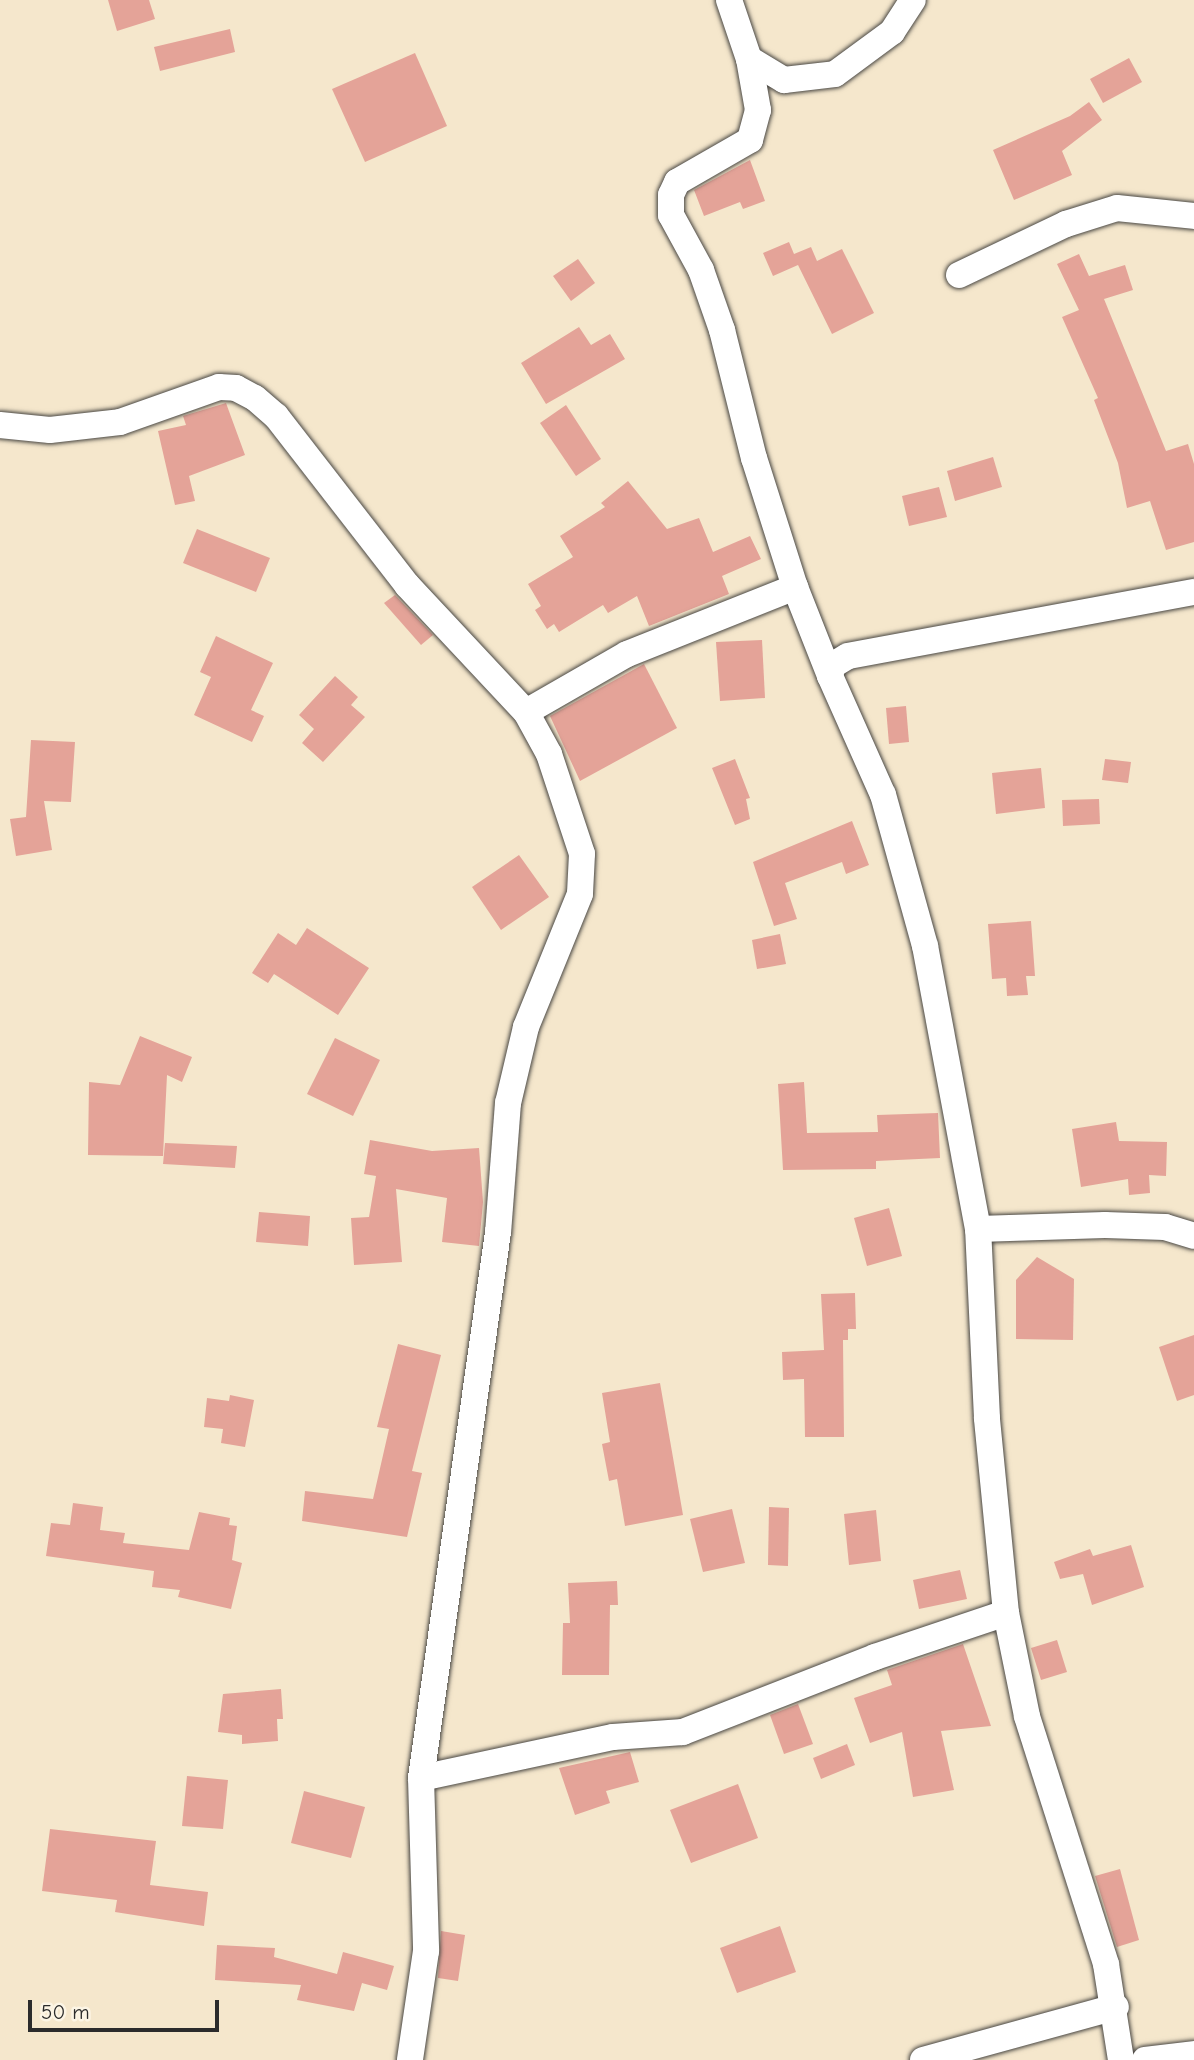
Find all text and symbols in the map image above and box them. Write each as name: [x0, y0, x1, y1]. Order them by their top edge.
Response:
scale bar: [32, 1986, 222, 2030]
text: 50 m: [41, 2000, 90, 2024]

